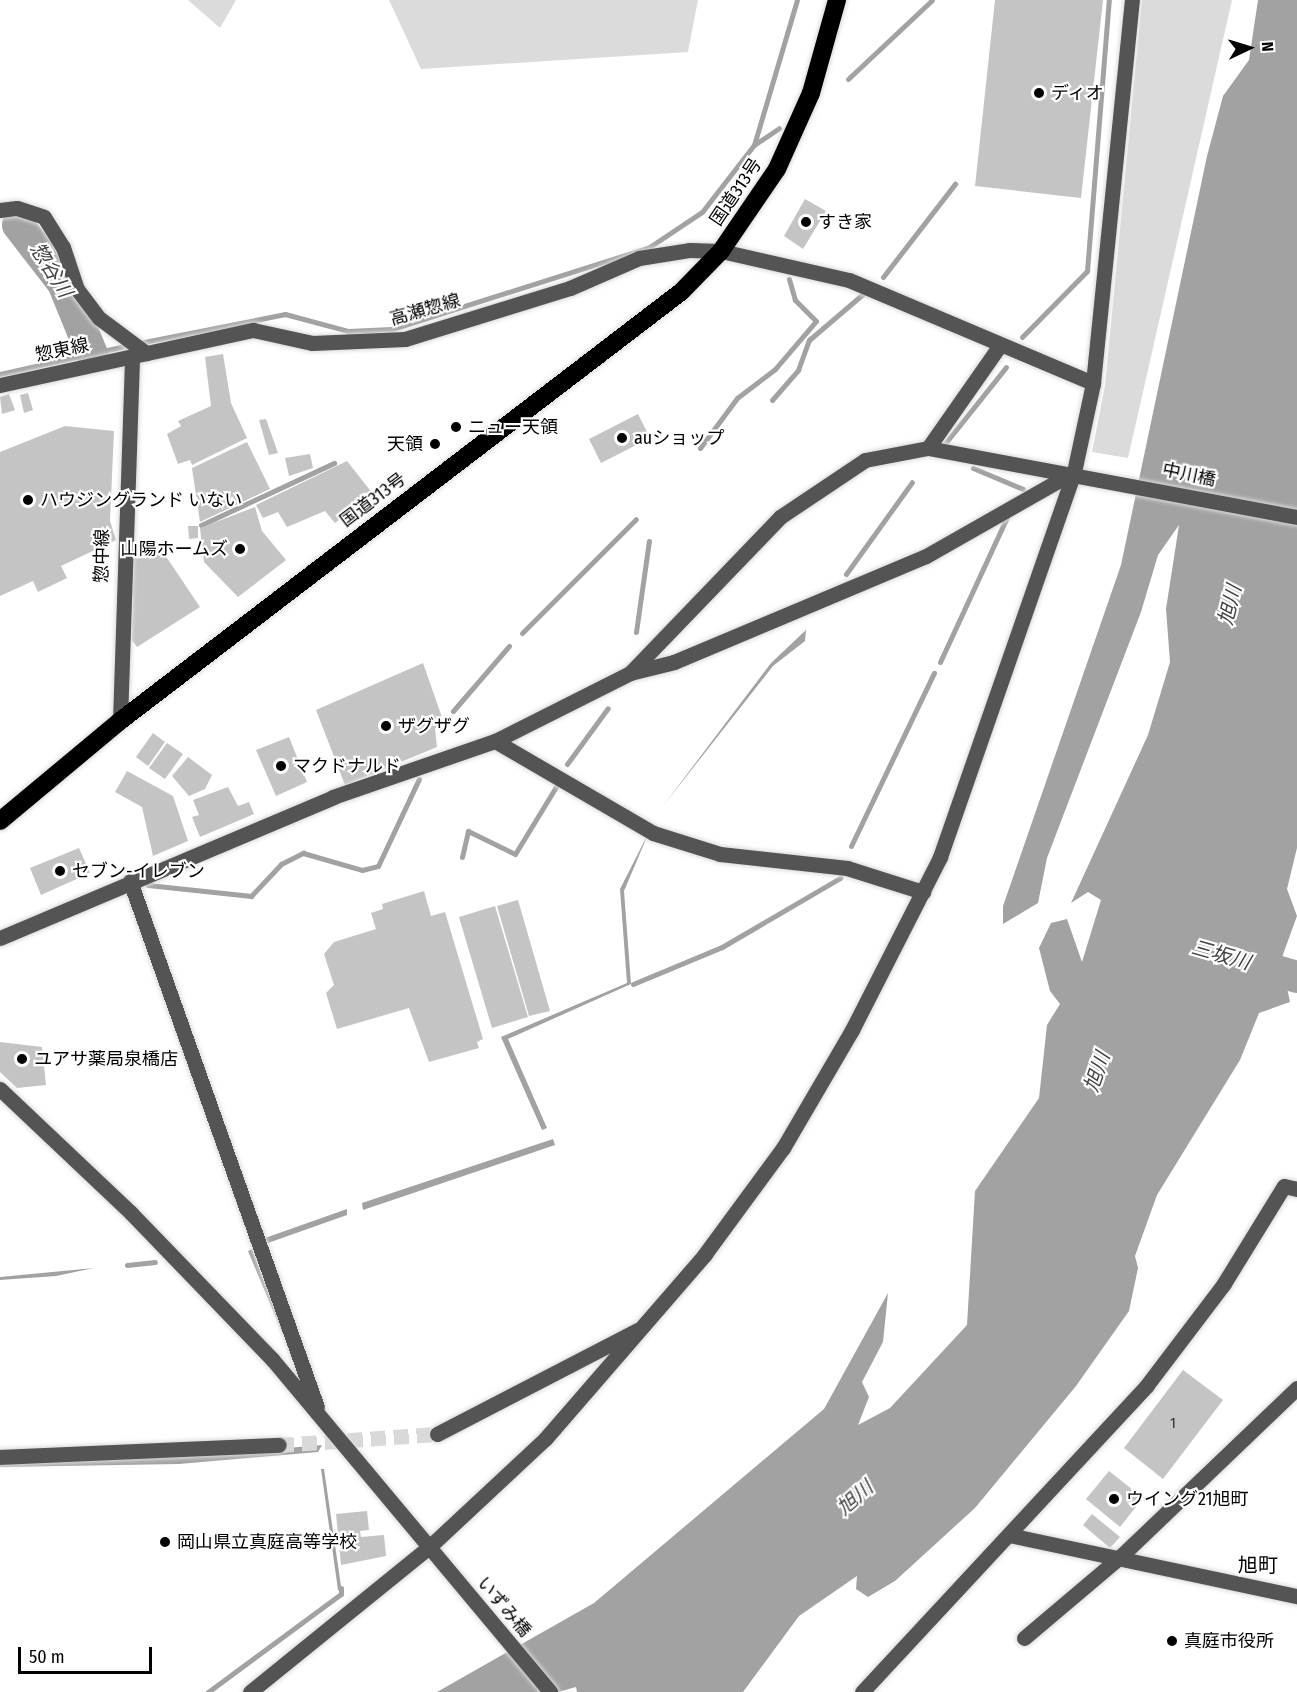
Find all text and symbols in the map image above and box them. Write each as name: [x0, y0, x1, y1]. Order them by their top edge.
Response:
north arrow: [1219, 18, 1279, 78]
text: N: [1258, 41, 1277, 52]
place label: ディオ: [1051, 82, 1105, 104]
marker: ディオ: [1032, 86, 1046, 100]
street label: 国道313号: [706, 154, 766, 230]
place label: すき家: [818, 211, 872, 233]
marker: すき家: [799, 215, 813, 229]
water label: 惣谷川: [25, 238, 77, 302]
street label: 高瀬惣線: [387, 290, 463, 330]
street label: 惣東線: [33, 334, 91, 366]
place label: ニュー天領: [468, 416, 558, 438]
marker: ニュー天領: [449, 420, 463, 434]
place label: auショップ: [634, 427, 724, 449]
marker: auショップ: [615, 431, 629, 445]
place label: 天領: [387, 433, 423, 455]
marker: 天領: [428, 437, 442, 451]
street label: 中川橋: [1160, 459, 1218, 491]
street label: 国道313号: [336, 468, 410, 532]
place label: ハウジングランド いない: [40, 489, 242, 511]
marker: ハウジングランド いない: [21, 493, 35, 507]
street label: 惣中線: [91, 529, 113, 583]
place label: 山陽ホームズ: [120, 538, 228, 560]
marker: 山陽ホームズ: [233, 542, 247, 556]
water label: 旭川: [1214, 583, 1246, 627]
place label: ザグザグ: [398, 715, 470, 737]
marker: ザグザグ: [379, 719, 393, 733]
place label: マクドナルド: [293, 755, 401, 777]
marker: マクドナルド: [274, 759, 288, 773]
place label: セブン-イレブン: [72, 860, 205, 882]
marker: セブン-イレブン: [53, 864, 67, 878]
water label: 三坂川: [1189, 935, 1253, 975]
place label: ユアサ薬局泉橋店: [34, 1048, 178, 1070]
water label: 旭川: [1079, 1049, 1115, 1095]
marker: ユアサ薬局泉橋店: [15, 1052, 29, 1066]
house number: 1: [1170, 1415, 1176, 1433]
water label: 旭川: [832, 1476, 878, 1520]
place label: ウイング21旭町: [1126, 1488, 1249, 1510]
marker: ウイング21旭町: [1107, 1492, 1121, 1506]
place label: 岡山県立真庭高等学校: [177, 1531, 357, 1553]
marker: 岡山県立真庭高等学校: [158, 1535, 172, 1549]
district label: 旭町: [1238, 1553, 1278, 1577]
street label: いずみ橋: [473, 1572, 535, 1642]
place label: 真庭市役所: [1184, 1630, 1274, 1652]
marker: 真庭市役所: [1165, 1634, 1179, 1648]
scale bar: [21, 1635, 154, 1673]
text: 50 m: [29, 1646, 65, 1668]

